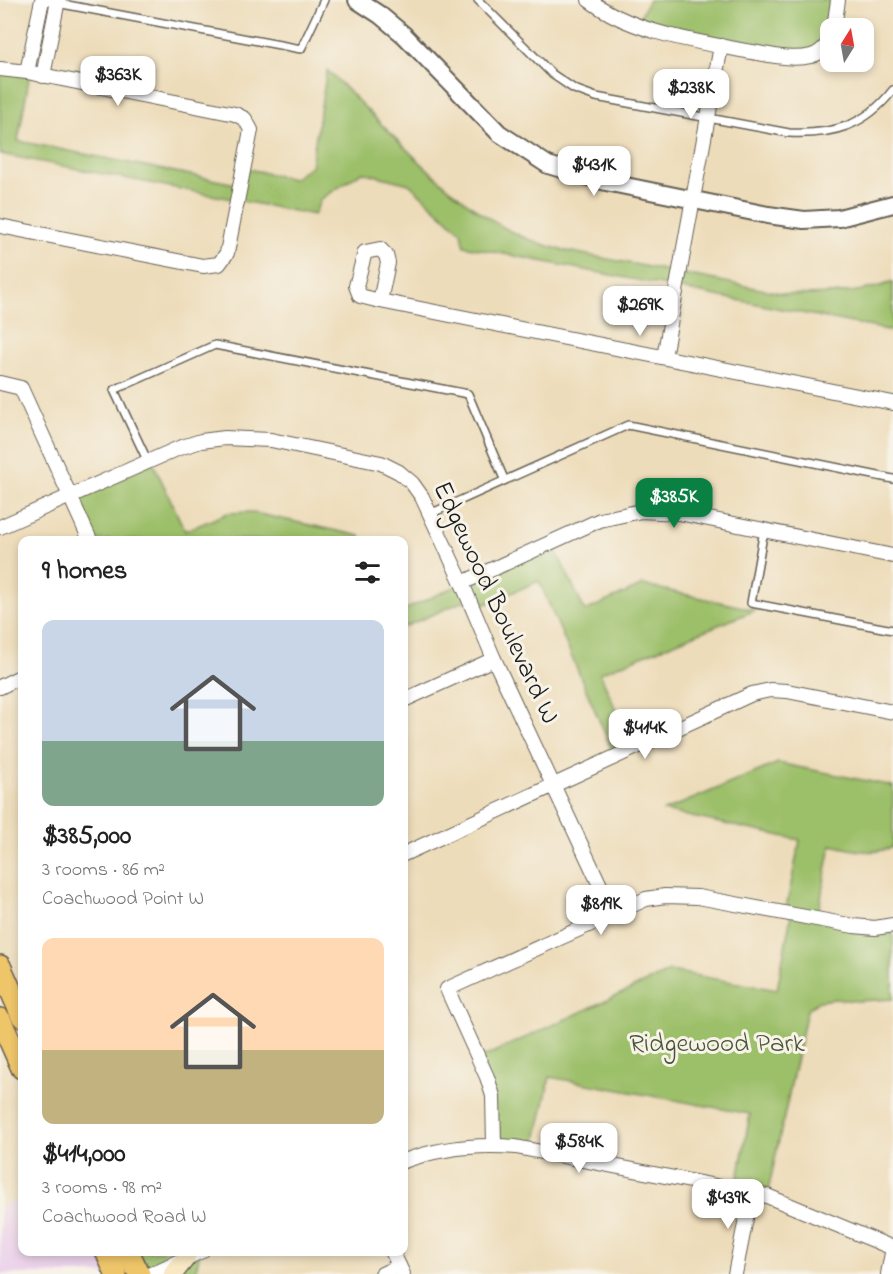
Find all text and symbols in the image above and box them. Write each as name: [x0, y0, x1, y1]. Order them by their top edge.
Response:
north arrow: [820, 18, 874, 72]
map controls: [820, 18, 874, 72]
pin: $363K: [76, 56, 160, 107]
text: $363K: [94, 61, 142, 90]
pin: $238K: [649, 69, 733, 120]
text: $238K: [667, 74, 715, 103]
pin: $431K: [552, 146, 636, 197]
text: $431K: [572, 151, 616, 180]
pin: $269K: [598, 286, 682, 337]
text: $269K: [617, 291, 663, 320]
street label: Edgewood Boulevard W: [422, 475, 568, 731]
pin: $385K: [632, 478, 716, 529]
text: $385K: [650, 483, 699, 512]
text: 9 homes: [42, 553, 127, 591]
icon: filters: [351, 556, 384, 589]
icon: home: [159, 659, 267, 767]
pin: $414K: [603, 709, 687, 760]
text: $414K: [623, 714, 667, 743]
text: $385,000: [42, 818, 131, 856]
text: 3 rooms · 86 m²: [42, 856, 165, 885]
text: Coachwood Point W: [42, 885, 204, 914]
pin: $819K: [559, 885, 643, 936]
text: $819K: [580, 890, 622, 919]
icon: home: [159, 977, 267, 1085]
park label: Ridgewood Park: [629, 1025, 805, 1064]
pin: $584K: [537, 1123, 621, 1174]
text: $584K: [555, 1128, 603, 1157]
text: $414,000: [42, 1136, 126, 1174]
text: 3 rooms · 98 m²: [42, 1174, 162, 1203]
pin: $439K: [686, 1179, 770, 1230]
text: $439K: [706, 1184, 750, 1213]
text: Coachwood Road W: [42, 1203, 207, 1232]

